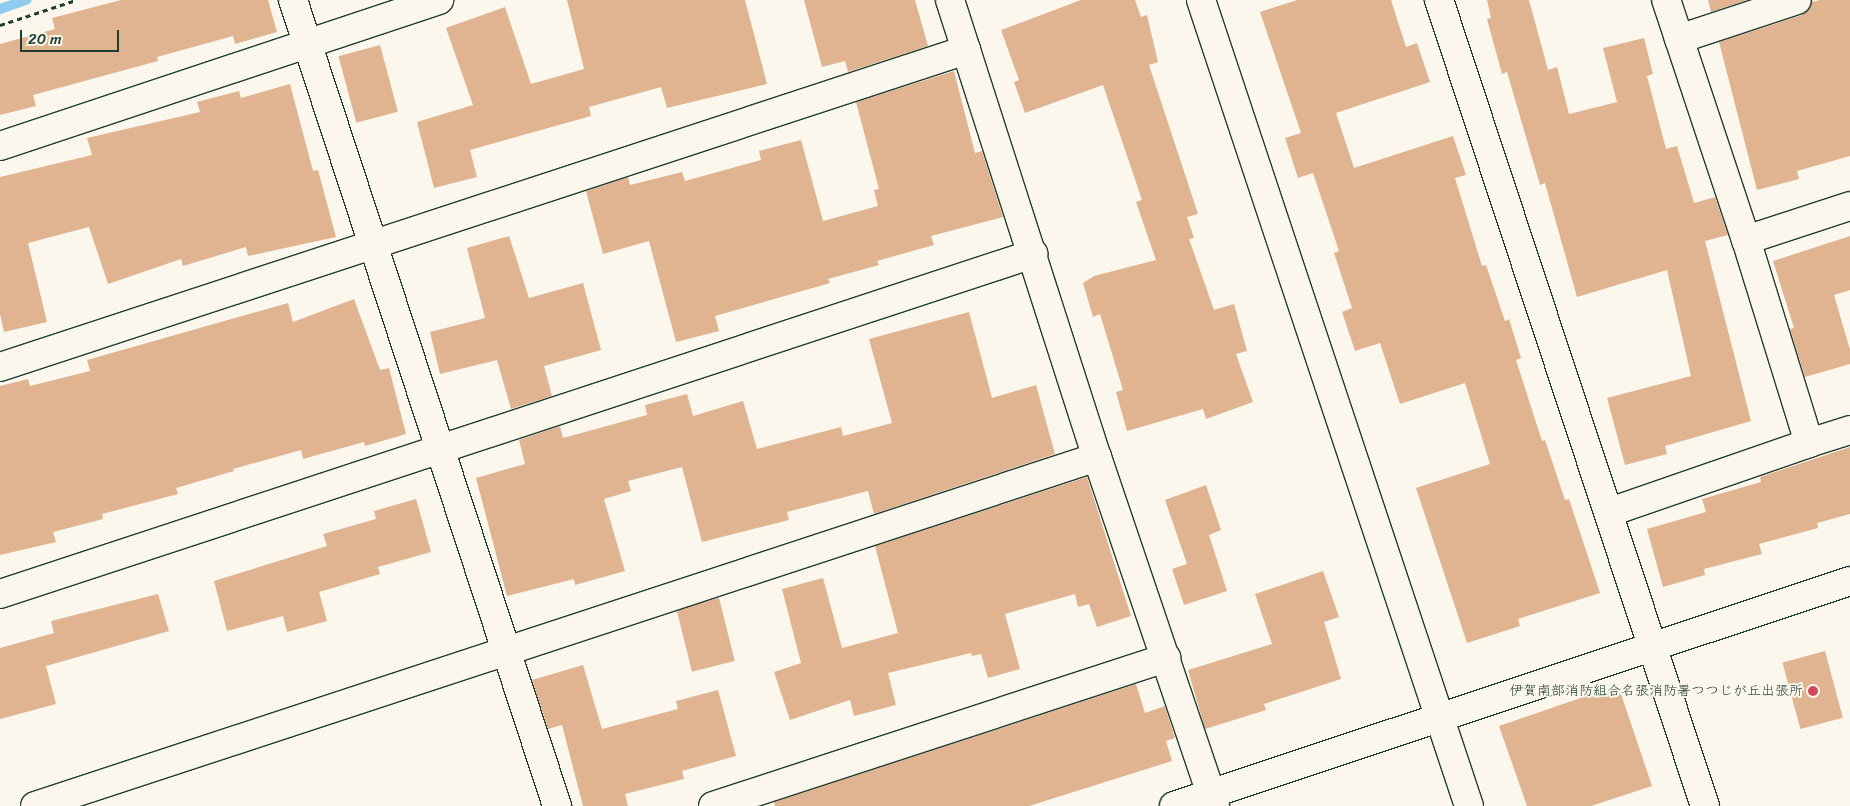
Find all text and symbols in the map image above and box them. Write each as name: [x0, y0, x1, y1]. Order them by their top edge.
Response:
scale bar: [22, 20, 121, 52]
text: 20 m: [28, 26, 62, 52]
place label: 伊賀南部消防組合名張消防署つつじが丘出張所: [1509, 683, 1803, 699]
marker: 伊賀南部消防組合名張消防署つつじが丘出張所: [1807, 685, 1819, 697]

